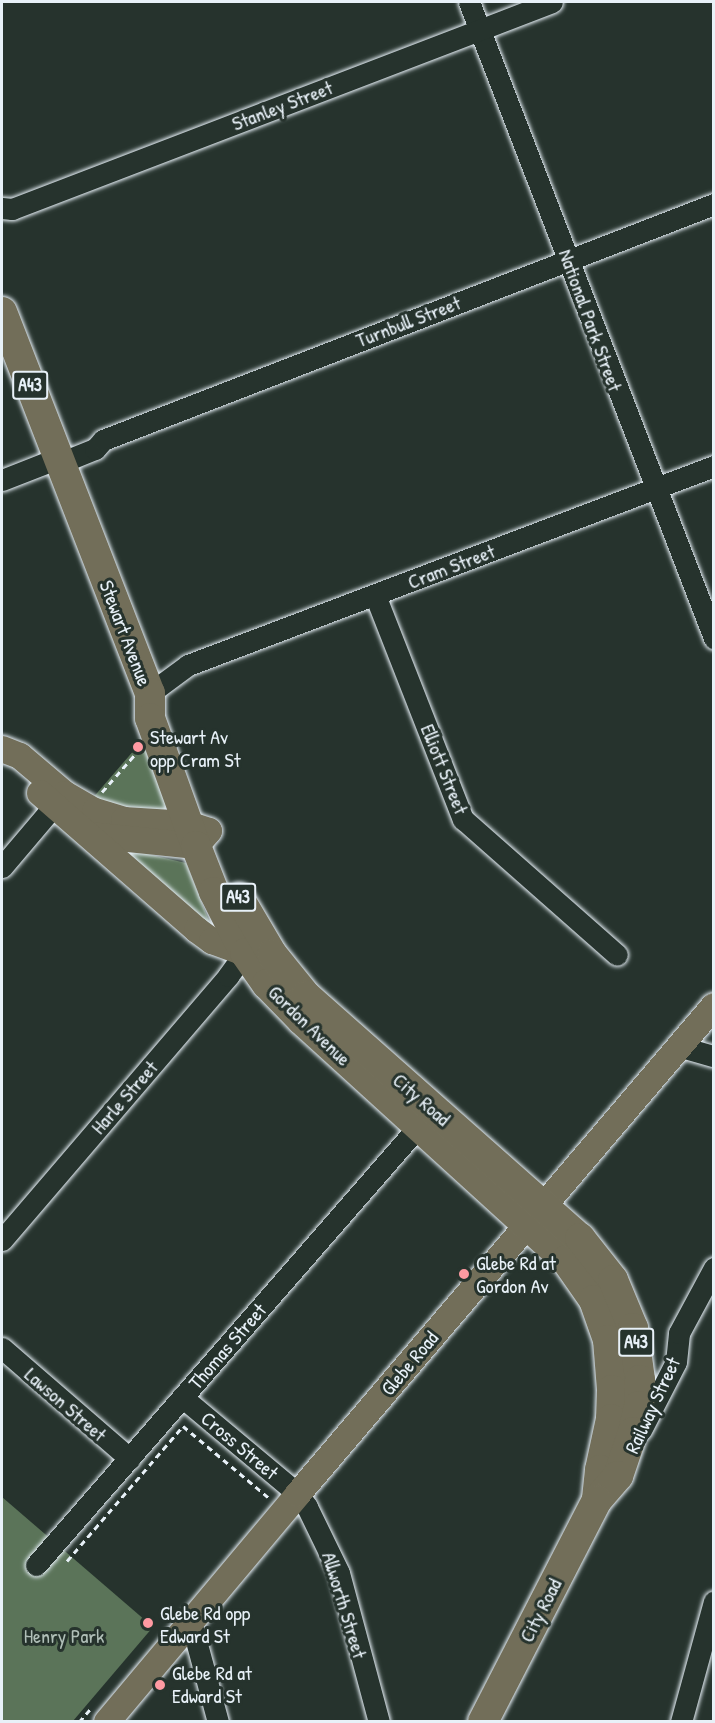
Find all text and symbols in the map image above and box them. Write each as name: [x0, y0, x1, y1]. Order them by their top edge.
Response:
street label: Stanley Street: [228, 75, 336, 135]
street label: National Park Street: [554, 246, 628, 394]
street label: Turnbull Street: [352, 290, 464, 352]
road number: A43: [12, 370, 48, 400]
street label: Cram Street: [404, 538, 498, 594]
street label: Stewart Avenue: [95, 577, 157, 689]
street label: Elliott Street: [416, 721, 474, 817]
place label: Stewart Av opp Cram St: [150, 724, 241, 771]
marker: Stewart Av opp Cram St: [131, 740, 145, 754]
road number: A43: [220, 882, 256, 912]
street label: Gordon Avenue: [264, 980, 356, 1070]
street label: Harle Street: [86, 1055, 162, 1139]
street label: City Road: [388, 1068, 456, 1130]
place label: Glebe Rd at Gordon Av: [476, 1250, 556, 1297]
marker: Glebe Rd at Gordon Av: [457, 1267, 471, 1281]
street label: Thomas Street: [183, 1298, 271, 1394]
street label: Glebe Road: [375, 1326, 443, 1400]
road number: A43: [618, 1327, 654, 1357]
street label: Railway Street: [619, 1353, 685, 1457]
street label: Lawson Street: [20, 1362, 112, 1446]
street label: Cross Street: [197, 1406, 283, 1484]
street label: Allworth Street: [317, 1549, 373, 1661]
street label: City Road: [514, 1574, 566, 1646]
place label: Glebe Rd opp Edward St: [160, 1600, 250, 1647]
marker: Glebe Rd opp Edward St: [141, 1616, 155, 1630]
park label: Henry Park: [24, 1623, 104, 1647]
place label: Glebe Rd at Edward St: [172, 1661, 252, 1708]
marker: Glebe Rd at Edward St: [153, 1678, 167, 1692]

